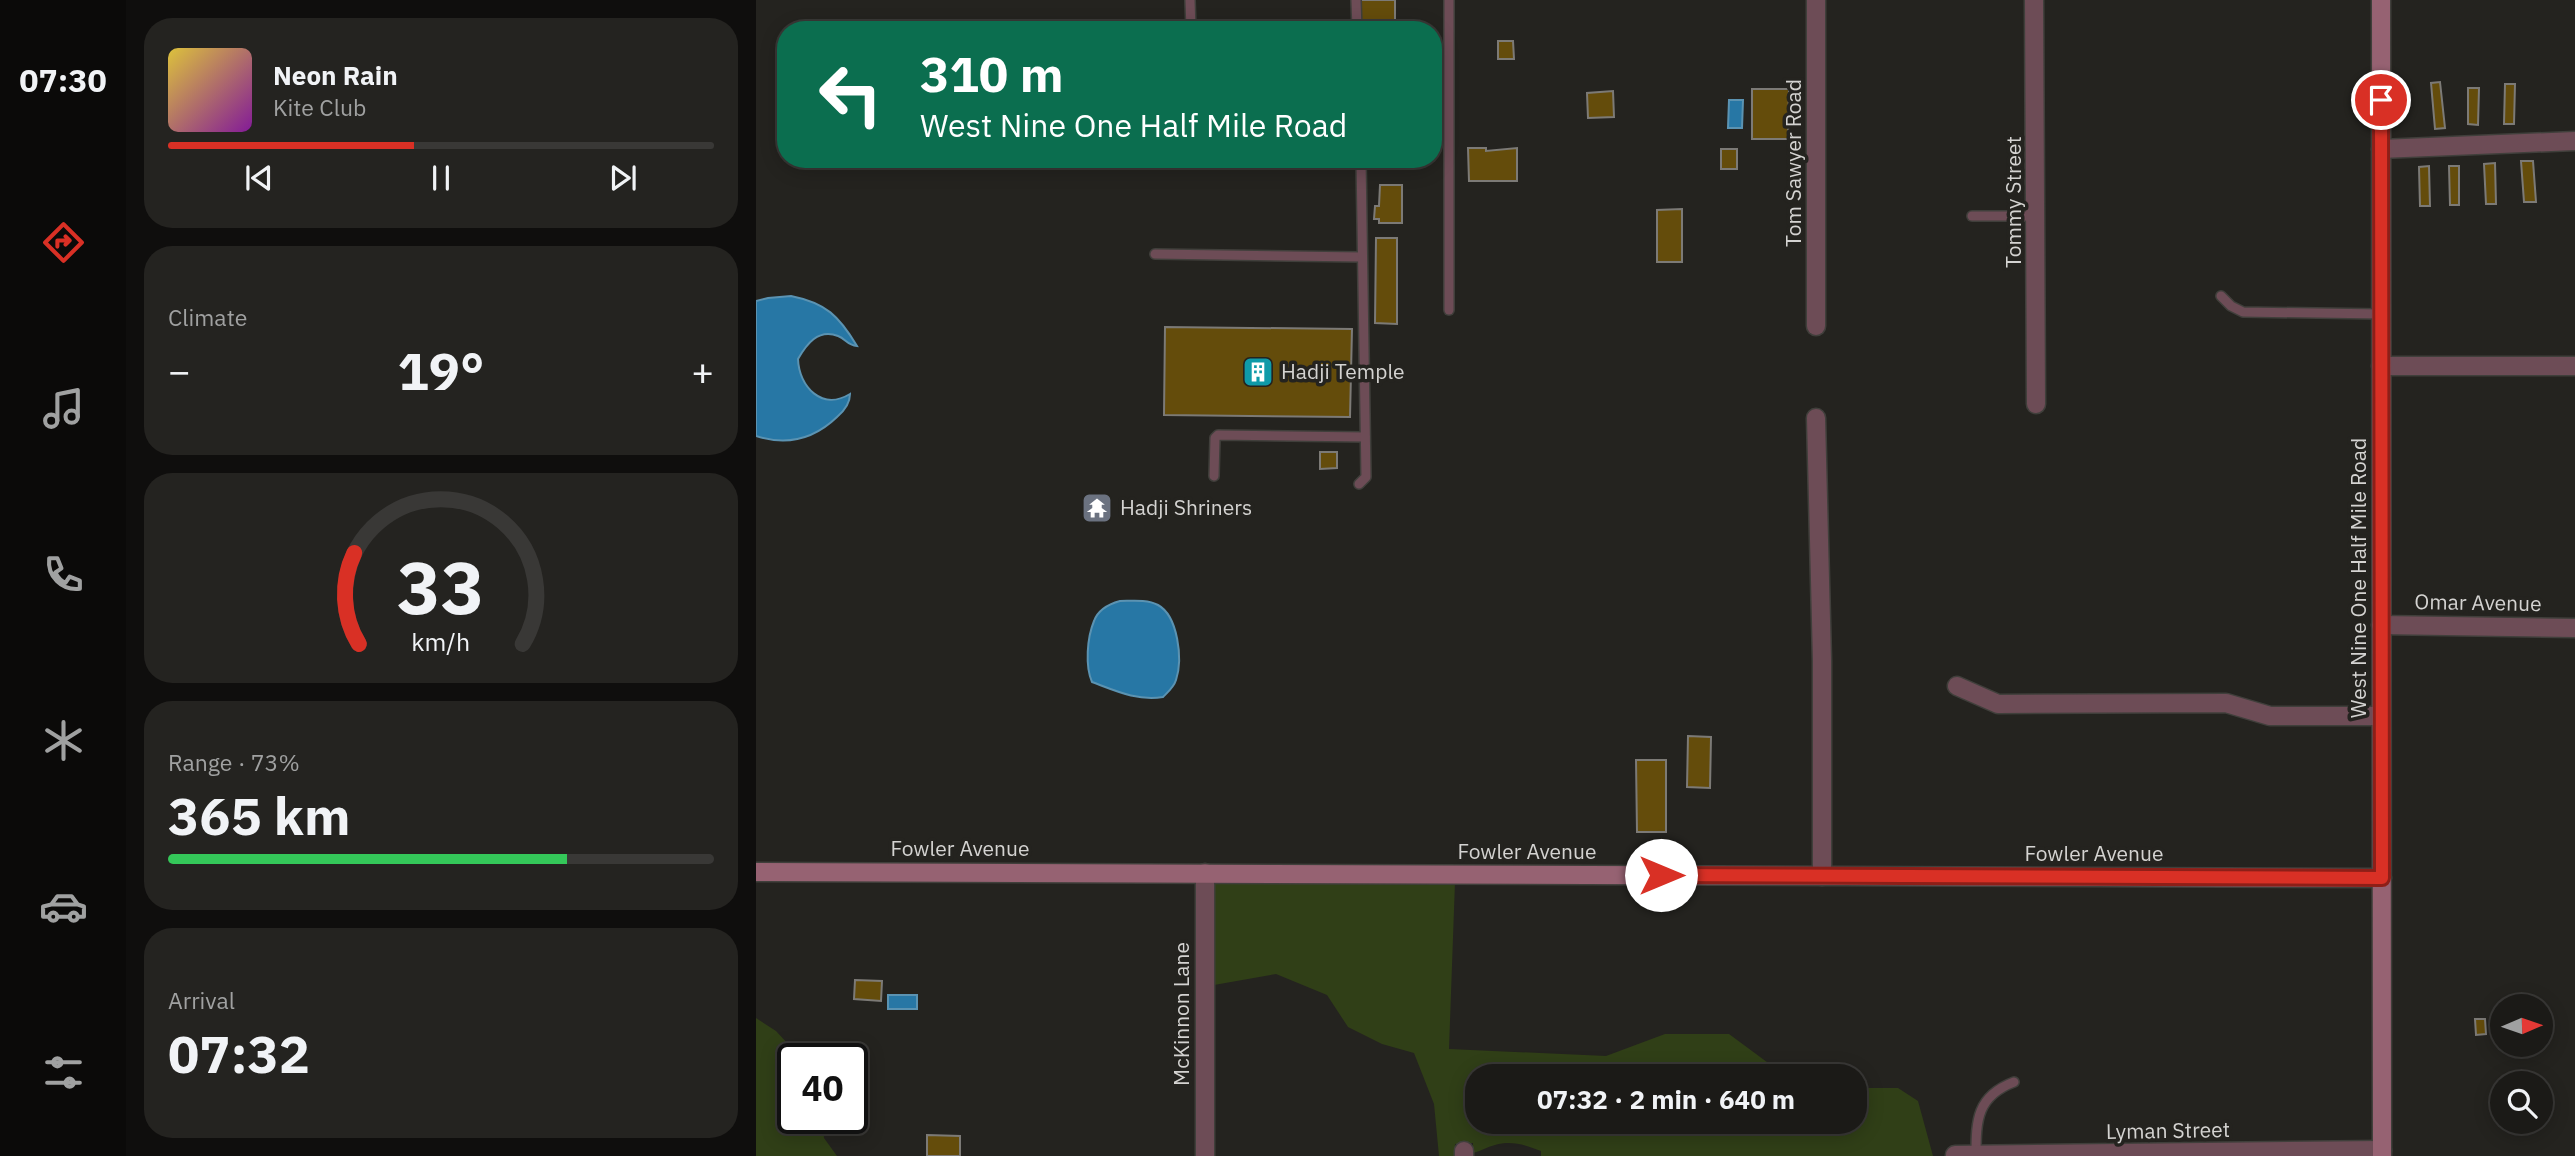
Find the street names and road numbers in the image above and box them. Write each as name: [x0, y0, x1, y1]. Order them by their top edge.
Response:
street label: Tom Sawyer Road: [1779, 79, 1807, 247]
street label: Tommy Street: [1999, 136, 2027, 268]
street label: West Nine One Half Mile Road: [2344, 438, 2372, 718]
street label: Omar Avenue: [2414, 587, 2542, 617]
street label: Fowler Avenue: [890, 834, 1030, 862]
street label: Fowler Avenue: [1457, 837, 1597, 865]
street label: Fowler Avenue: [2024, 839, 2164, 867]
street label: McKinnon Lane: [1167, 942, 1195, 1086]
street label: Lyman Street: [2106, 1115, 2230, 1145]

